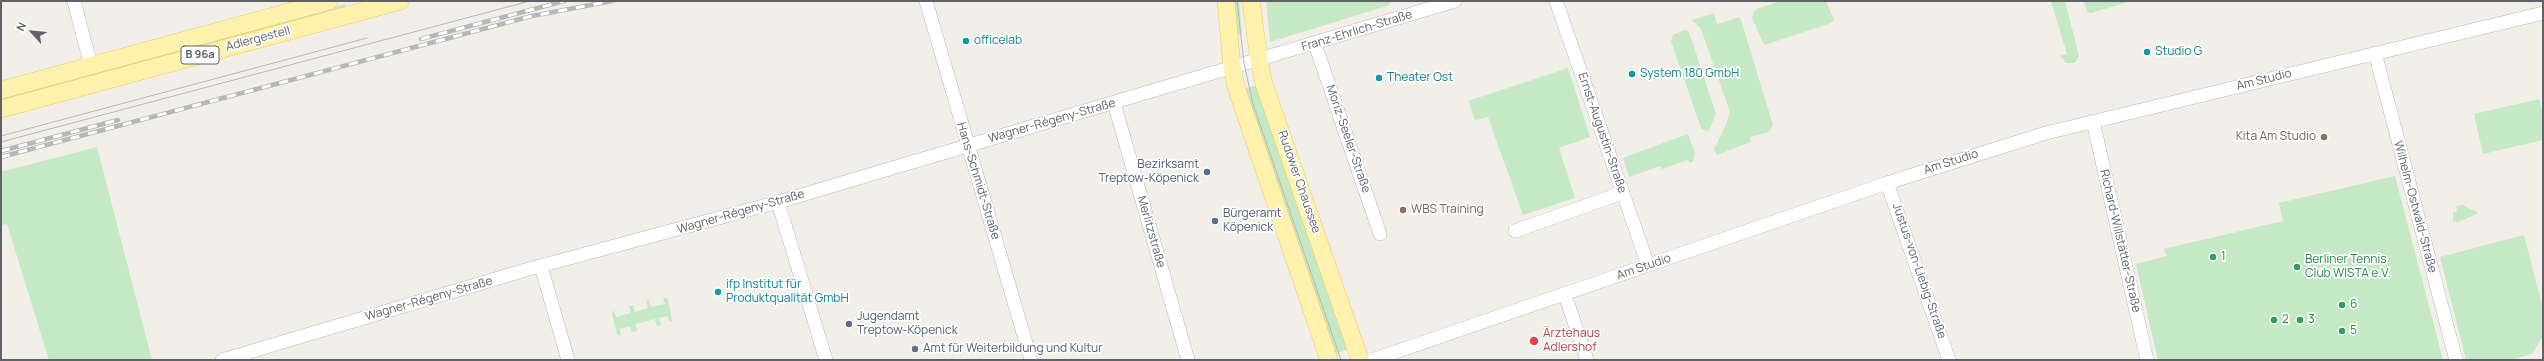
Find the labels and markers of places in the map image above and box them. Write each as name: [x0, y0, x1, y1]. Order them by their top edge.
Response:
place label: officelab: [974, 34, 1022, 48]
marker: officelab: [961, 36, 971, 46]
place label: Studio G: [2155, 45, 2202, 59]
marker: Studio G: [2142, 47, 2152, 57]
place label: System 180 GmbH: [1640, 67, 1739, 81]
marker: System 180 GmbH: [1627, 69, 1637, 79]
place label: Theater Ost: [1387, 71, 1453, 85]
marker: Theater Ost: [1374, 73, 1384, 83]
place label: Kita Am Studio: [2236, 130, 2316, 144]
marker: Kita Am Studio: [2319, 132, 2329, 142]
place label: Bezirksamt Treptow-Köpenick: [1098, 158, 1199, 186]
marker: Bezirksamt Treptow-Köpenick: [1202, 167, 1212, 177]
place label: WBS Training: [1411, 203, 1484, 217]
marker: WBS Training: [1398, 205, 1408, 215]
place label: Bürgeramt Köpenick: [1223, 207, 1281, 235]
marker: Bürgeramt Köpenick: [1210, 216, 1220, 226]
place label: 1: [2221, 250, 2226, 264]
marker: 1: [2208, 252, 2218, 262]
place label: Berliner Tennis Club WISTA e.V.: [2305, 253, 2391, 281]
marker: Berliner Tennis Club WISTA e.V.: [2292, 262, 2302, 272]
place label: ifp Institut für Produktqualität GmbH: [726, 278, 849, 306]
marker: ifp Institut für Produktqualität GmbH: [713, 287, 723, 297]
place label: 6: [2350, 298, 2357, 312]
marker: 6: [2337, 300, 2347, 310]
place label: Jugendamt Treptow-Köpenick: [857, 310, 958, 338]
place label: 2: [2282, 313, 2289, 327]
place label: 3: [2308, 313, 2315, 327]
marker: 2: [2269, 315, 2279, 325]
marker: 3: [2295, 315, 2305, 325]
marker: Jugendamt Treptow-Köpenick: [844, 319, 854, 329]
place label: 5: [2350, 324, 2357, 338]
marker: 5: [2337, 326, 2347, 336]
place label: Ärztehaus Adlershof: [1543, 327, 1600, 355]
marker: Ärztehaus Adlershof: [1528, 335, 1540, 347]
place label: Amt für Weiterbildung und Kultur: [923, 342, 1103, 356]
marker: Amt für Weiterbildung und Kultur: [910, 344, 920, 354]

